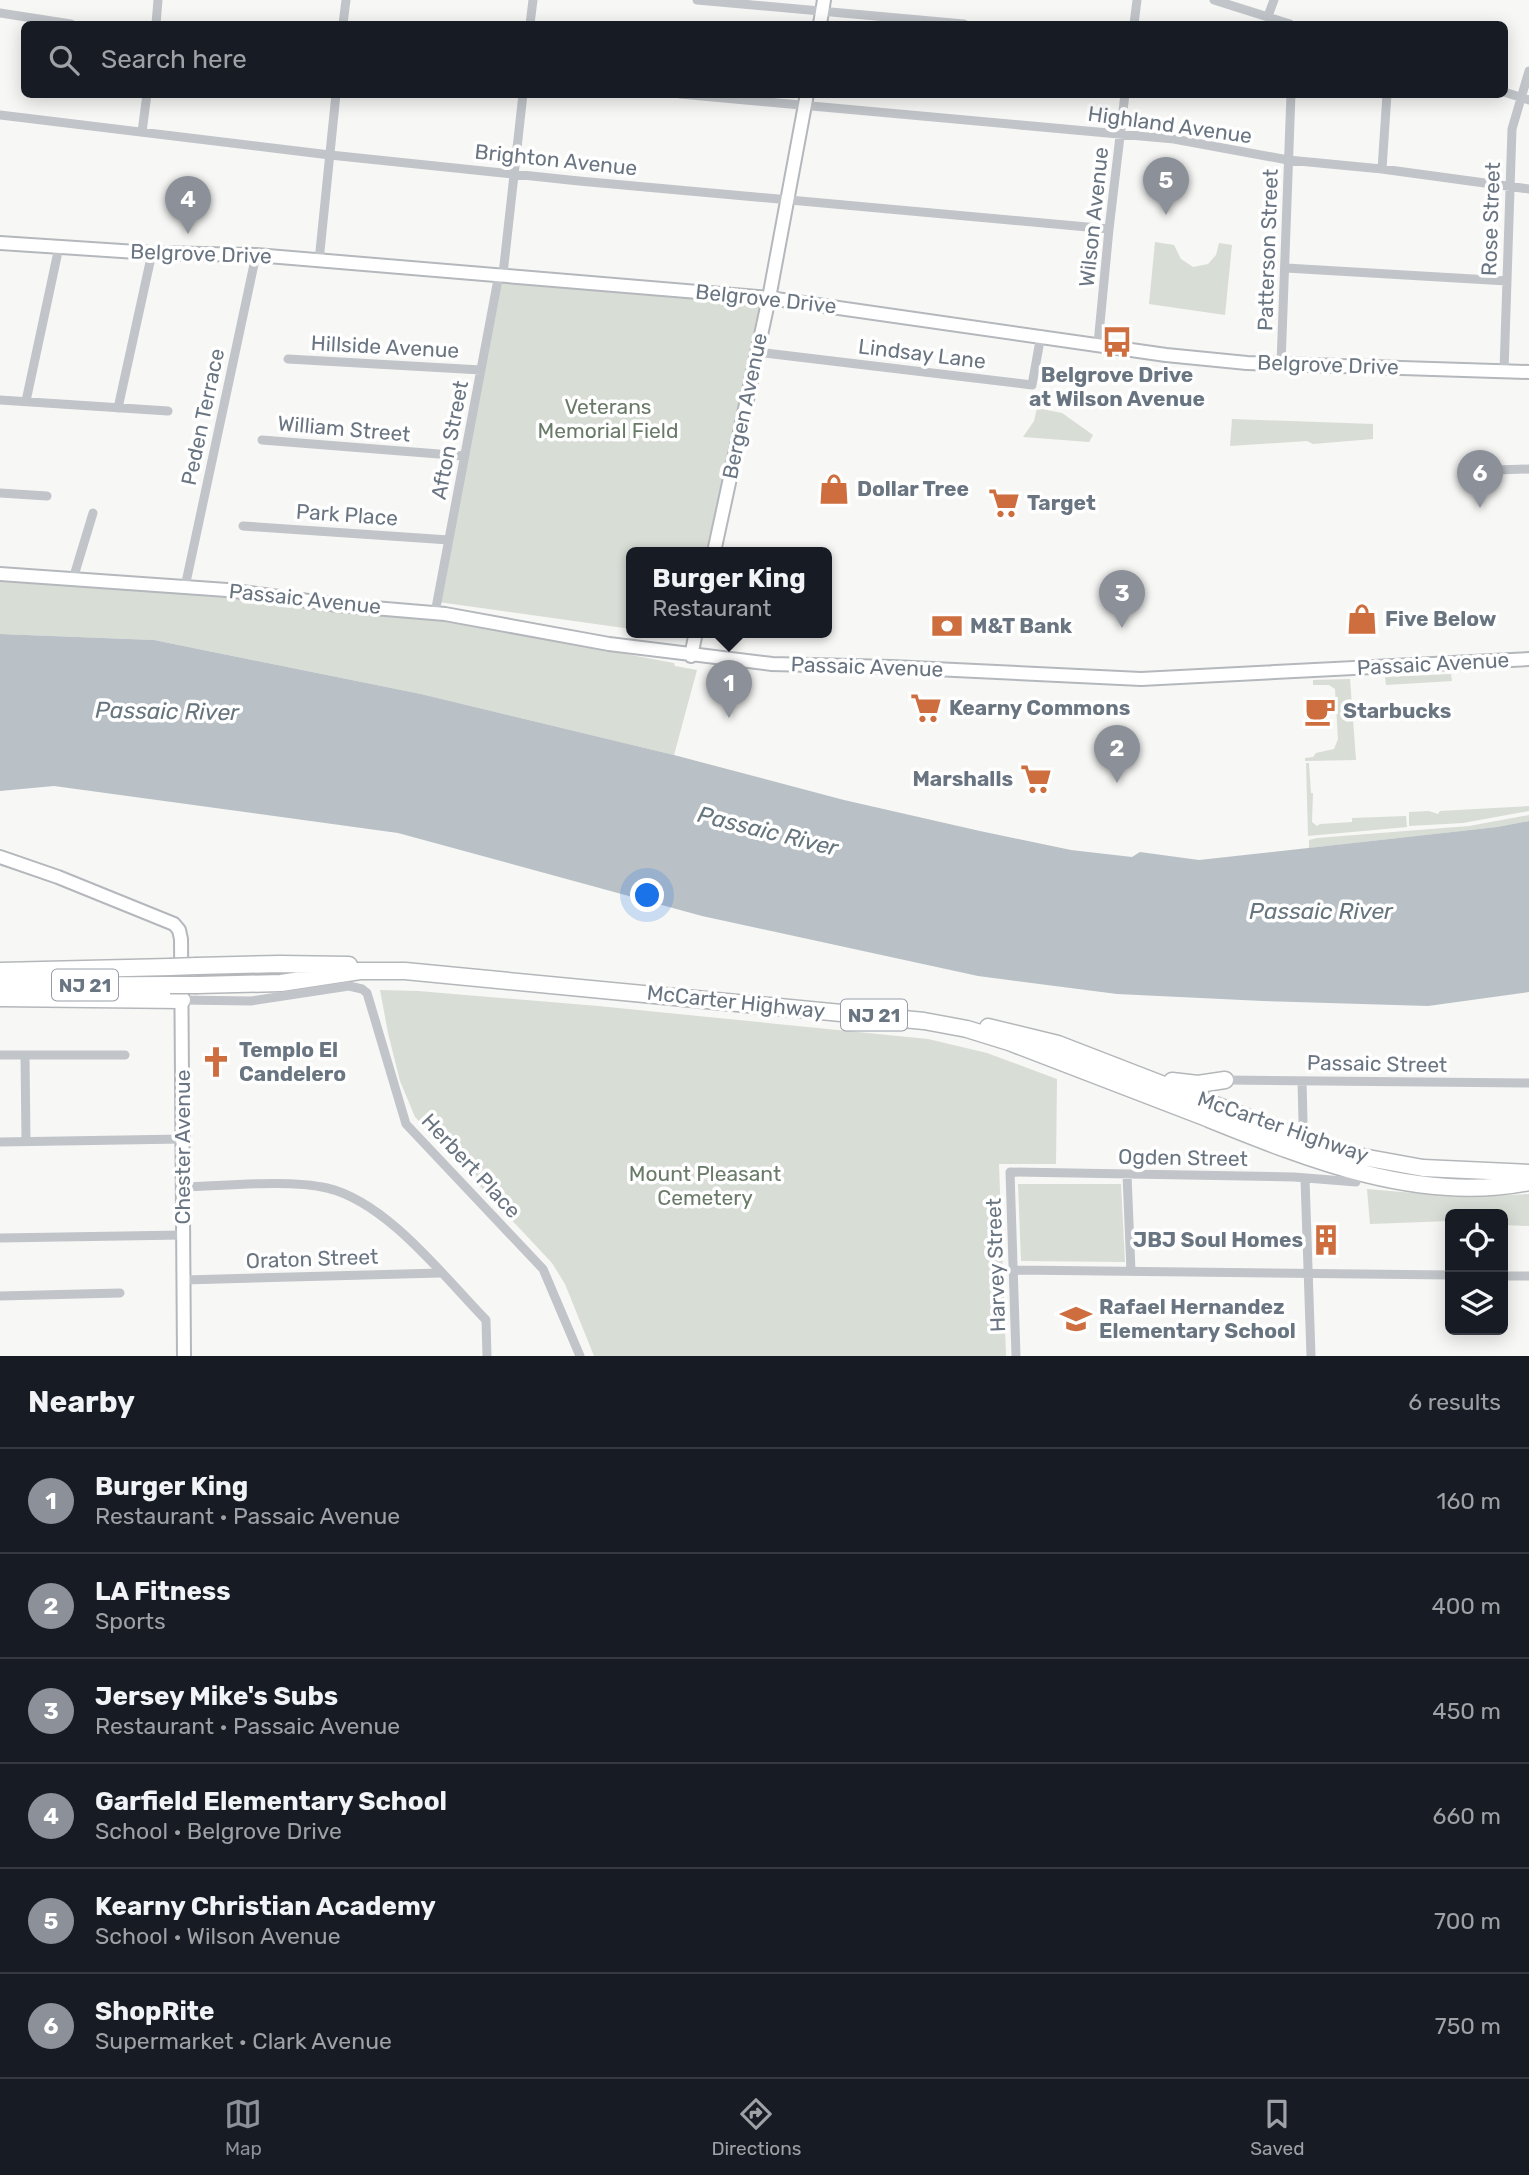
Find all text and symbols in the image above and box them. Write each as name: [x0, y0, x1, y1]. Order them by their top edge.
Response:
search box: [21, 21, 1508, 98]
icon: search: [45, 41, 83, 79]
text: Search here: [101, 44, 247, 75]
street label: Highland Avenue: [1086, 101, 1254, 148]
street label: Brighton Avenue: [473, 139, 639, 180]
street label: Wilson Avenue: [1074, 146, 1113, 288]
pin: 5: [1143, 157, 1189, 215]
street label: Rose Street: [1476, 162, 1505, 276]
street label: Patterson Street: [1252, 168, 1283, 332]
pin: 4: [165, 176, 211, 234]
street label: Belgrove Drive: [130, 239, 272, 268]
street label: Belgrove Drive: [694, 279, 838, 318]
bus stop icon: Belgrove Drive at Wilson Avenue: [1100, 325, 1134, 359]
street label: Hillside Avenue: [310, 330, 460, 363]
street label: Bergen Avenue: [717, 331, 772, 481]
street label: Lindsay Lane: [857, 333, 987, 374]
street label: Peden Terrace: [176, 346, 229, 488]
street label: Belgrove Drive: [1257, 350, 1399, 379]
place label: Belgrove Drive at Wilson Avenue: [1029, 362, 1205, 411]
street label: Afton Street: [426, 378, 473, 501]
park label: Veterans Memorial Field: [538, 394, 678, 443]
street label: William Street: [277, 410, 412, 447]
pin: 6: [1457, 450, 1503, 508]
shop icon: Dollar Tree: [817, 472, 851, 506]
place label: Dollar Tree: [857, 476, 969, 501]
supermarket icon: Target: [987, 486, 1021, 520]
place label: Target: [1027, 490, 1096, 515]
street label: Park Place: [295, 498, 399, 531]
popup: [626, 547, 832, 638]
text: Burger King: [652, 563, 806, 594]
pin: 3: [1099, 570, 1145, 628]
street label: Passaic Avenue: [228, 578, 382, 619]
text: Restaurant: [652, 594, 771, 622]
shop icon: Five Below: [1345, 602, 1379, 636]
place label: Five Below: [1385, 606, 1497, 631]
bank icon: M&T Bank: [930, 609, 964, 643]
place label: M&T Bank: [970, 613, 1073, 638]
street label: Passaic Avenue: [1356, 647, 1510, 680]
street label: Passaic Avenue: [790, 651, 944, 682]
pin: 1: [706, 660, 752, 718]
supermarket icon: Kearny Commons: [909, 691, 943, 725]
cafe icon: Starbucks: [1303, 694, 1337, 728]
place label: Kearny Commons: [949, 695, 1130, 720]
water label: Passaic River: [95, 696, 240, 726]
place label: Starbucks: [1343, 698, 1451, 723]
pin: 2: [1094, 725, 1140, 783]
supermarket icon: Marshalls: [1019, 762, 1053, 796]
place label: Marshalls: [912, 766, 1013, 791]
water label: Passaic River: [695, 800, 842, 862]
your location: [630, 878, 664, 912]
water label: Passaic River: [1249, 897, 1394, 925]
road number: NJ 21: [52, 970, 118, 1001]
street label: McCarter Highway: [646, 980, 827, 1023]
road number: NJ 21: [841, 1000, 907, 1030]
place label: Templo El Candelero: [239, 1037, 346, 1086]
church icon: Templo El Candelero: [199, 1045, 233, 1079]
street label: Passaic Street: [1307, 1050, 1447, 1077]
street label: Chester Avenue: [170, 1070, 195, 1224]
street label: McCarter Highway: [1194, 1086, 1372, 1168]
street label: Herbert Place: [417, 1108, 526, 1223]
street label: Ogden Street: [1118, 1144, 1248, 1171]
park label: Mount Pleasant Cemetery: [629, 1161, 781, 1210]
street label: Harvey Street: [981, 1198, 1010, 1332]
map controls: [1445, 1209, 1508, 1335]
button: locate: [1445, 1209, 1508, 1272]
building icon: JBJ Soul Homes: [1309, 1223, 1343, 1257]
place label: JBJ Soul Homes: [1133, 1227, 1303, 1252]
street label: Oraton Street: [245, 1244, 379, 1273]
button: layers: [1445, 1272, 1508, 1335]
place label: Rafael Hernandez Elementary School: [1099, 1294, 1296, 1343]
school or university icon: Rafael Hernandez Elementary School: [1059, 1302, 1093, 1336]
text: Nearby: [28, 1384, 135, 1420]
text: 6 results: [1408, 1388, 1501, 1416]
text: Burger King: [95, 1471, 248, 1502]
text: 1: [45, 1487, 57, 1515]
text: 160 m: [1437, 1487, 1501, 1515]
text: Restaurant · Passaic Avenue: [95, 1502, 400, 1530]
text: LA Fitness: [95, 1576, 231, 1607]
text: 2: [44, 1592, 58, 1620]
text: 400 m: [1431, 1592, 1501, 1620]
text: Sports: [95, 1607, 166, 1635]
text: Jersey Mike's Subs: [95, 1681, 338, 1712]
text: 3: [43, 1697, 59, 1725]
text: 450 m: [1432, 1697, 1501, 1725]
text: Restaurant · Passaic Avenue: [95, 1712, 400, 1740]
text: Garfield Elementary School: [95, 1786, 447, 1817]
text: 4: [43, 1802, 59, 1830]
text: 660 m: [1433, 1802, 1501, 1830]
text: School · Belgrove Drive: [95, 1817, 342, 1845]
text: Kearny Christian Academy: [95, 1891, 436, 1922]
text: 5: [44, 1907, 58, 1935]
text: 700 m: [1434, 1907, 1501, 1935]
text: School · Wilson Avenue: [95, 1922, 341, 1950]
text: ShopRite: [95, 1996, 214, 2027]
text: 6: [44, 2012, 58, 2040]
text: 750 m: [1435, 2012, 1501, 2040]
text: Supermarket · Clark Avenue: [95, 2027, 392, 2055]
tab: Map: [224, 2095, 262, 2160]
tab: Directions: [711, 2095, 801, 2160]
tab: Saved: [1250, 2095, 1305, 2160]

